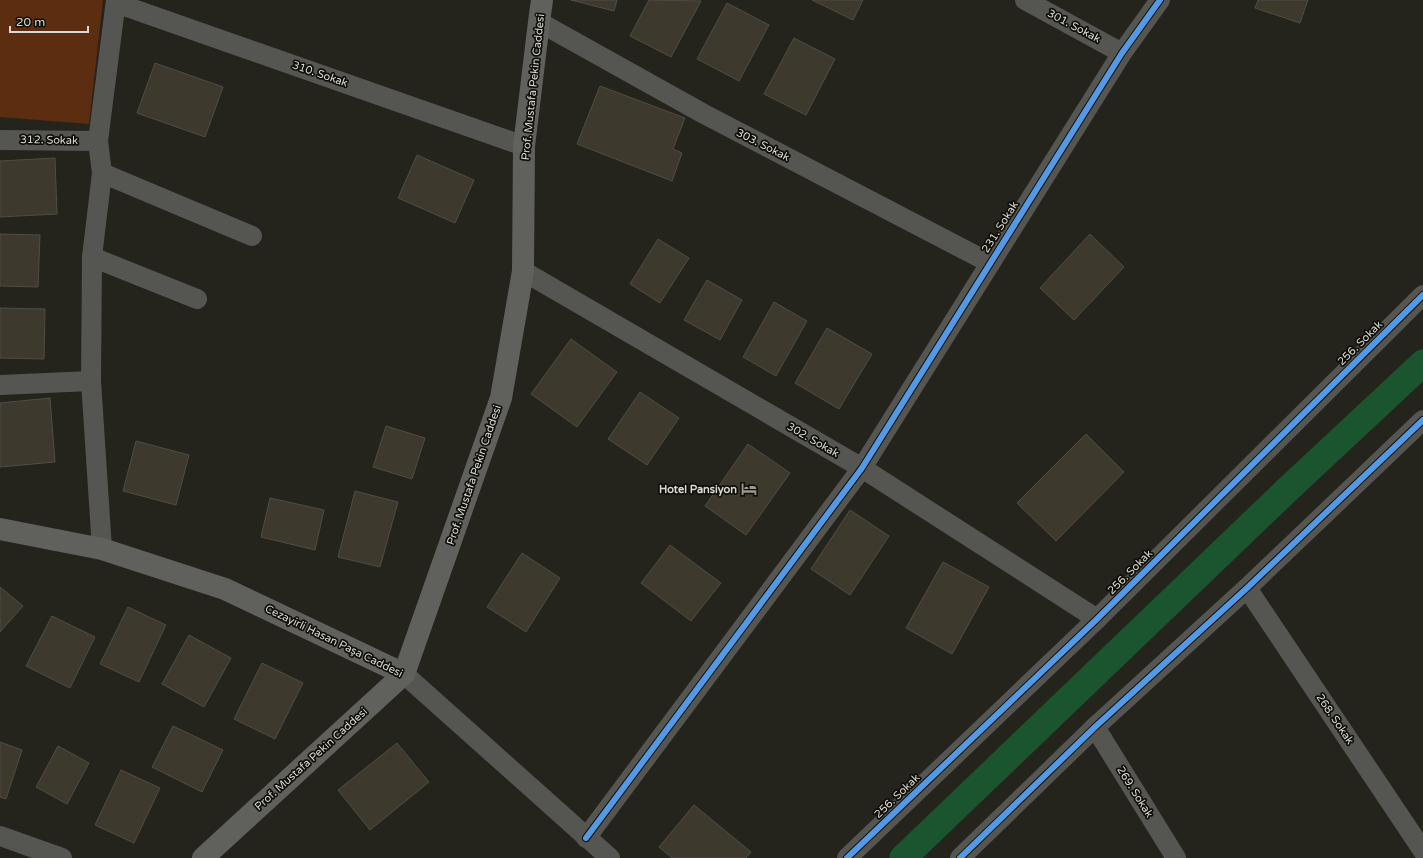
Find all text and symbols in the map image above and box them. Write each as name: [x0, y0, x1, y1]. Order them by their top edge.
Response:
street label: 301. Sokak: [1045, 7, 1103, 45]
scale bar: [10, 8, 88, 34]
street label: Prof. Mustafa Pekin Caddesi: [519, 13, 547, 161]
text: 20 m: [16, 15, 45, 29]
street label: 310. Sokak: [290, 58, 350, 90]
street label: 303. Sokak: [734, 126, 792, 164]
street label: 312. Sokak: [20, 133, 78, 147]
street label: 231. Sokak: [979, 199, 1021, 255]
street label: 256. Sokak: [1335, 318, 1385, 368]
street label: Prof. Mustafa Pekin Caddesi: [444, 403, 504, 547]
street label: 302. Sokak: [785, 420, 841, 460]
hotel icon: Hotel Pansiyon: [740, 480, 758, 498]
place label: Hotel Pansiyon: [659, 483, 737, 497]
street label: 256. Sokak: [1105, 547, 1155, 597]
street label: Cezayirli Hasan Paşa Caddesi: [263, 602, 405, 680]
street label: 268. Sokak: [1313, 691, 1357, 747]
street label: Prof. Mustafa Pekin Caddesi: [252, 705, 370, 813]
street label: 269. Sokak: [1114, 764, 1156, 820]
street label: 256. Sokak: [872, 771, 922, 821]

